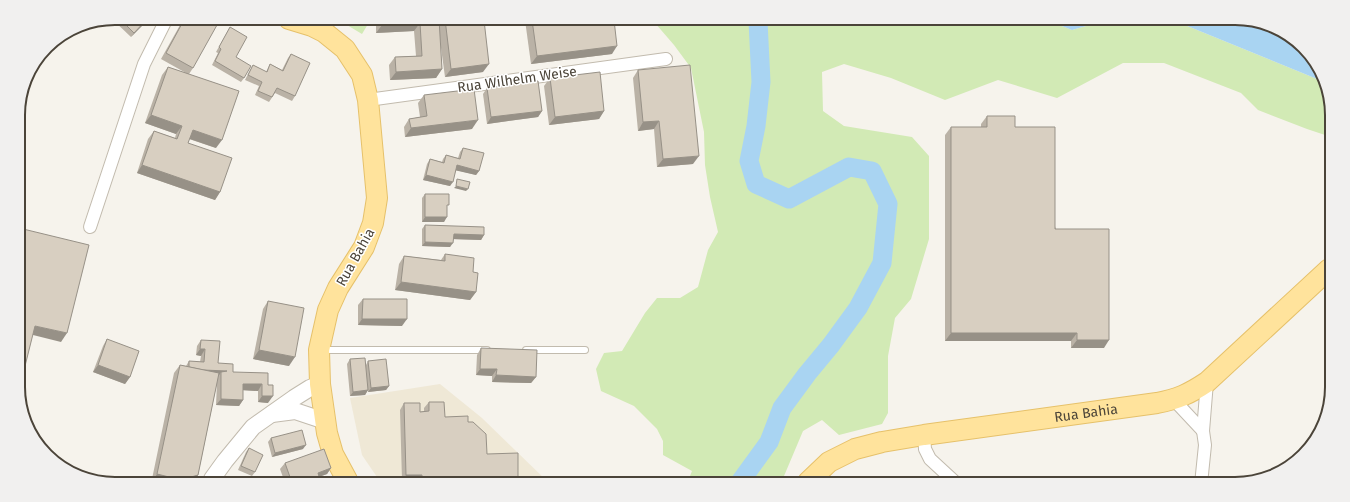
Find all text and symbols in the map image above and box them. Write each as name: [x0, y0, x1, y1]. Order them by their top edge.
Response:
street label: Rua Wilhelm Weise: [456, 63, 578, 96]
street label: Rua Bahia: [333, 225, 378, 289]
street label: Rua Bahia: [1053, 400, 1119, 426]

